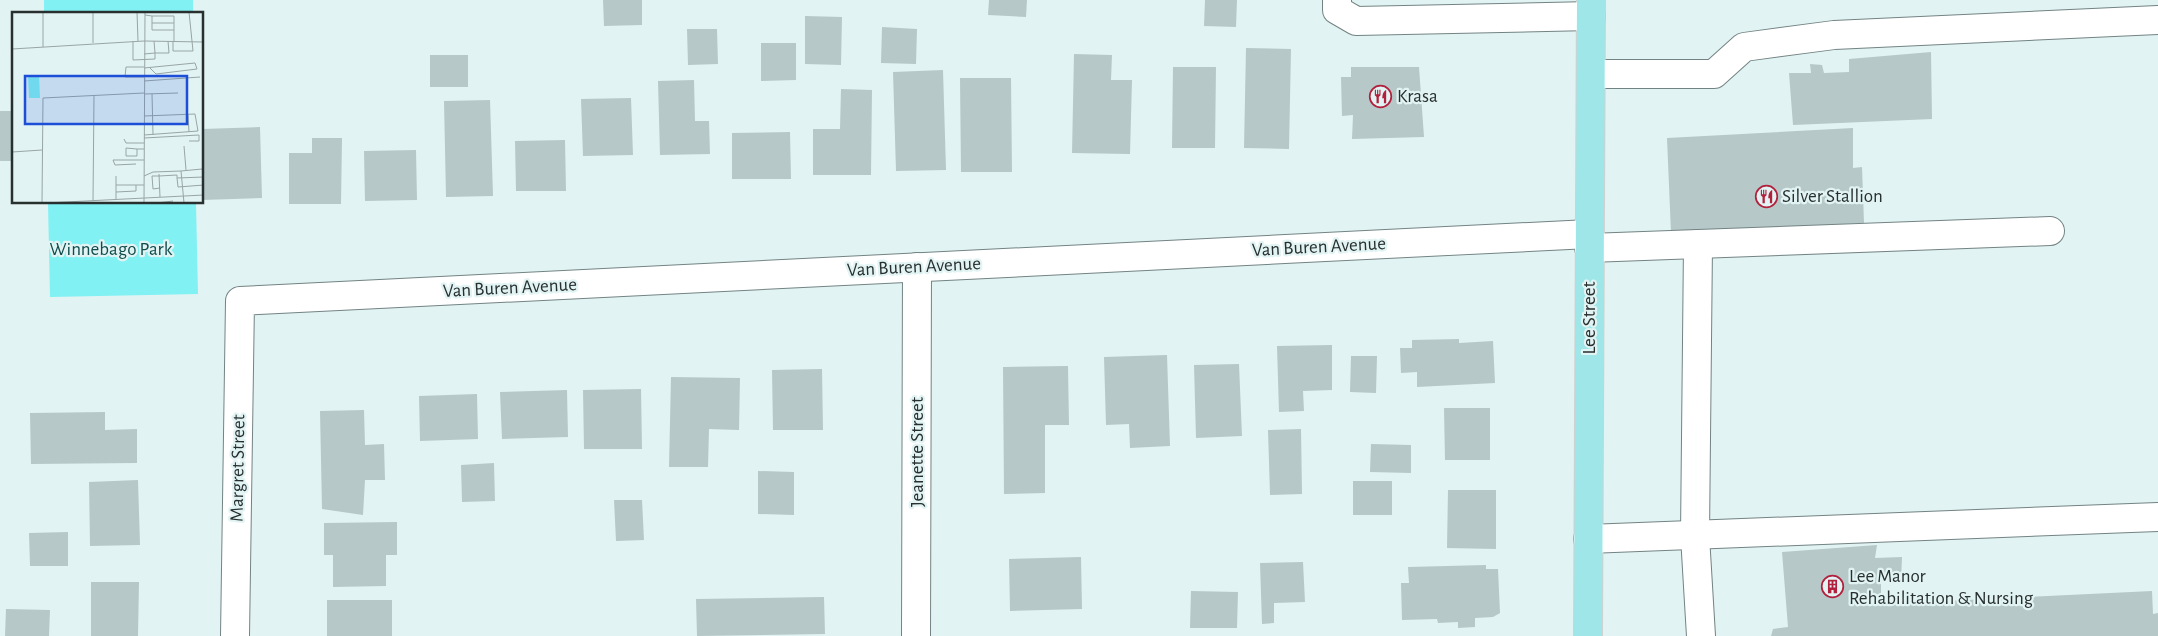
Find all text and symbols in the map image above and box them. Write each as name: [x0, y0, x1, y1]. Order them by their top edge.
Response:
inset map: [12, 12, 204, 204]
restaurant icon: Krasa: [1369, 84, 1393, 108]
place label: Krasa: [1397, 87, 1438, 106]
restaurant icon: Silver Stallion: [1754, 184, 1778, 208]
place label: Silver Stallion: [1782, 187, 1883, 206]
street label: Van Buren Avenue: [1252, 234, 1386, 260]
park label: Winnebago Park: [50, 240, 173, 259]
street label: Van Buren Avenue: [847, 254, 981, 280]
street label: Van Buren Avenue: [443, 275, 577, 301]
street label: Lee Street: [1580, 281, 1599, 355]
street label: Jeanette Street: [908, 397, 927, 507]
street label: Margret Street: [228, 414, 248, 522]
place label: Lee Manor Rehabilitation & Nursing: [1849, 567, 2034, 608]
building icon: Lee Manor Rehabilitation & Nursing: [1821, 575, 1845, 599]

